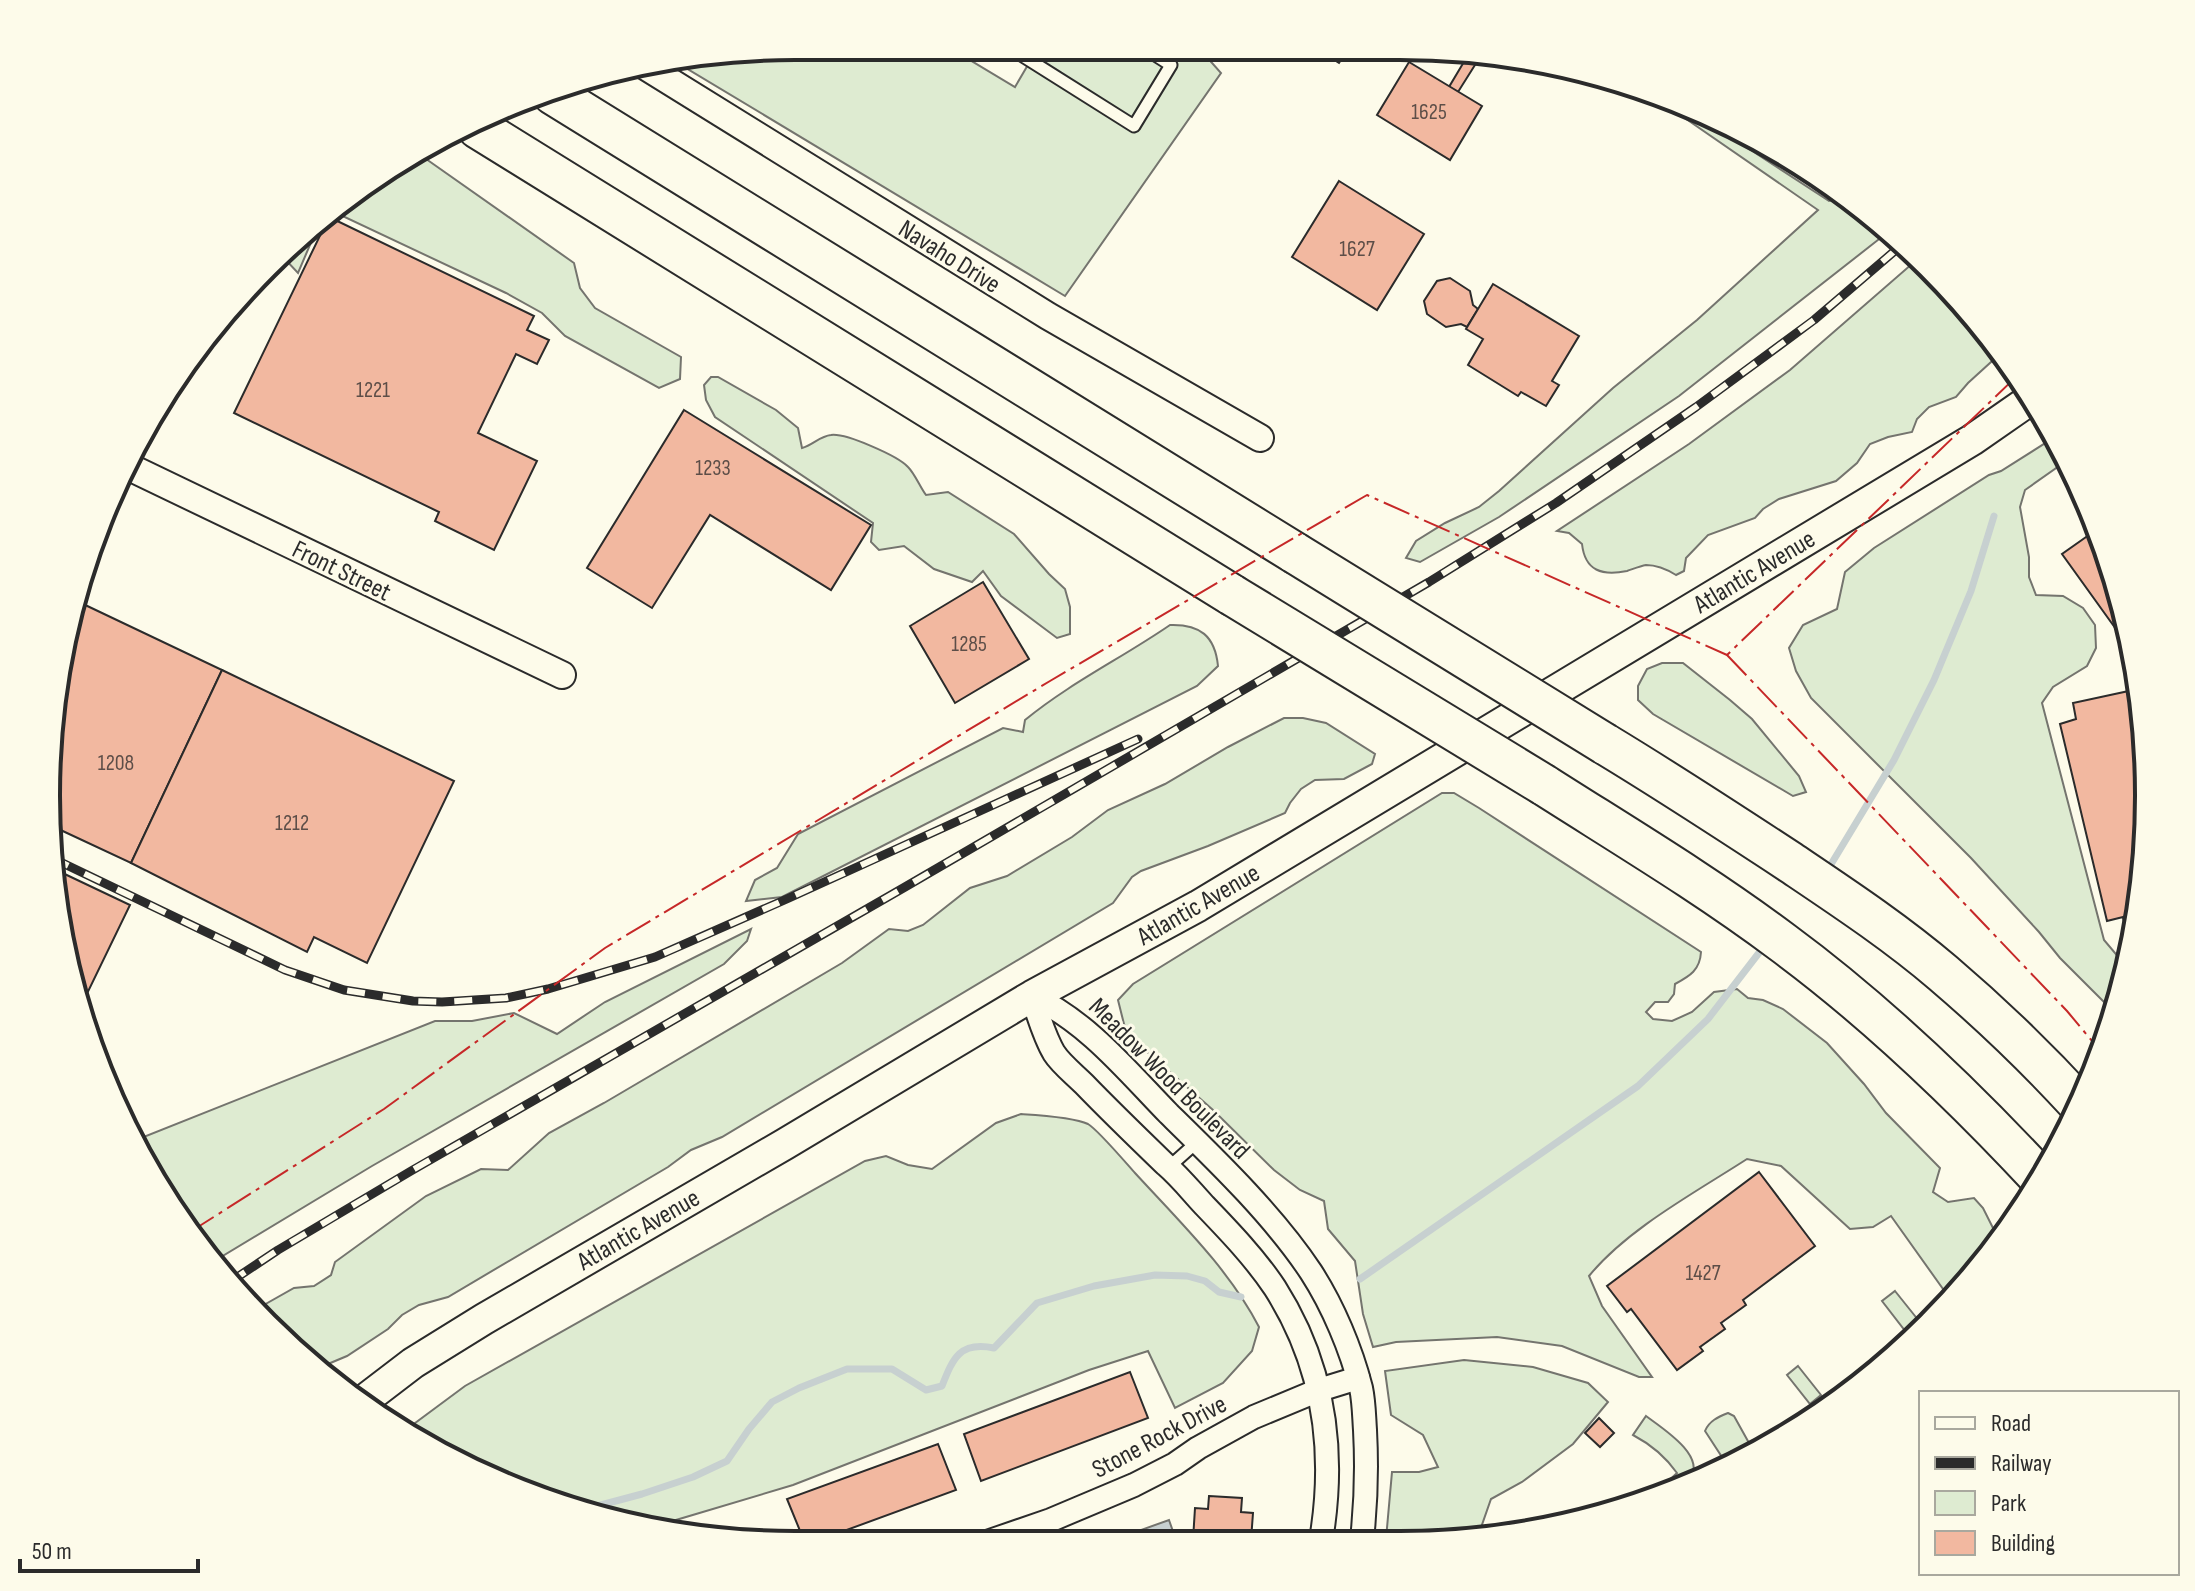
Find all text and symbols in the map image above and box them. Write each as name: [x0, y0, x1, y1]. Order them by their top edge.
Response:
house number: 1625: [1411, 99, 1447, 126]
street label: Navaho Drive: [893, 214, 1006, 301]
house number: 1627: [1339, 236, 1375, 263]
house number: 1221: [356, 377, 390, 404]
house number: 1233: [695, 455, 731, 482]
street label: Atlantic Avenue: [1688, 524, 1821, 621]
street label: Front Street: [287, 534, 396, 609]
house number: 1285: [951, 631, 987, 658]
house number: 1208: [98, 750, 134, 777]
house number: 1212: [275, 810, 309, 837]
street label: Atlantic Avenue: [1131, 858, 1265, 953]
street label: Meadow Wood Boulevard: [1082, 992, 1256, 1166]
street label: Atlantic Avenue: [571, 1183, 705, 1278]
house number: 1427: [1686, 1260, 1721, 1287]
street label: Stone Rock Drive: [1087, 1389, 1232, 1486]
legend: [1919, 1391, 2179, 1575]
text: Road: [1991, 1409, 2031, 1438]
text: Railway: [1991, 1449, 2051, 1478]
text: Park: [1991, 1489, 2026, 1518]
scale bar: [20, 1523, 198, 1573]
text: Building: [1991, 1529, 2055, 1558]
text: 50 m: [32, 1537, 72, 1566]

